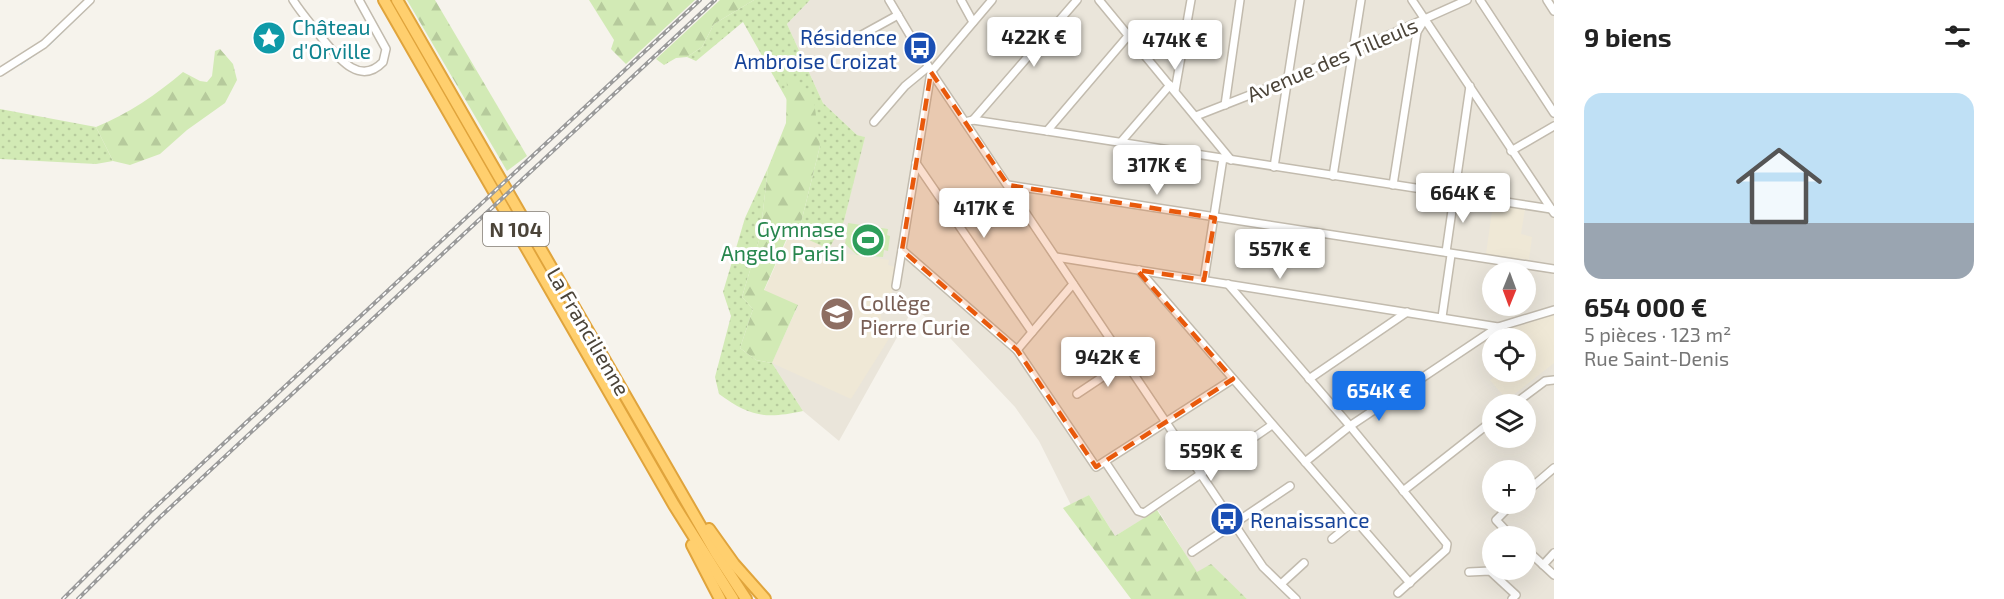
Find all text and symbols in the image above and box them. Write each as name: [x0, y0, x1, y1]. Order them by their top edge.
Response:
street label: Avenue des Tilleuls: [1243, 12, 1421, 106]
place label: Château d'Orville: [292, 14, 371, 63]
pin: 422K €: [985, 17, 1083, 68]
place icon: Château d'Orville: [251, 20, 287, 56]
pin: 474K €: [1126, 20, 1224, 71]
icon: filters: [1941, 20, 1974, 53]
text: 9 biens: [1584, 21, 1672, 52]
place label: Résidence Ambroise Croizat: [734, 24, 897, 73]
text: 422K €: [1001, 24, 1067, 48]
text: 474K €: [1142, 27, 1208, 51]
bus stop icon: Résidence Ambroise Croizat: [902, 30, 938, 66]
icon: home: [1725, 132, 1833, 240]
pin: 317K €: [1108, 145, 1206, 196]
text: 317K €: [1127, 152, 1187, 176]
pin: 664K €: [1414, 173, 1512, 224]
text: 664K €: [1430, 180, 1496, 204]
pin: 417K €: [935, 188, 1033, 239]
text: 417K €: [953, 195, 1015, 219]
road number: N 104: [483, 212, 549, 246]
place label: Gymnase Angelo Parisi: [721, 216, 845, 265]
sports icon: Gymnase Angelo Parisi: [850, 222, 886, 258]
pin: 557K €: [1231, 229, 1329, 280]
text: 557K €: [1249, 236, 1311, 260]
street label: La Francilienne: [542, 262, 636, 400]
north arrow: [1482, 262, 1536, 316]
map controls: [1482, 262, 1536, 580]
place label: Collège Pierre Curie: [860, 290, 970, 339]
text: 654 000 €: [1584, 291, 1707, 322]
school or university icon: Collège Pierre Curie: [819, 296, 855, 332]
text: 5 pièces · 123 m²: [1584, 322, 1731, 346]
button: locate: [1482, 328, 1536, 382]
pin: 942K €: [1059, 337, 1157, 388]
text: 942K €: [1075, 344, 1141, 368]
text: Rue Saint-Denis: [1584, 346, 1729, 370]
pin: 654K €: [1330, 371, 1428, 422]
text: 654K €: [1346, 378, 1412, 402]
button: layers: [1482, 394, 1536, 448]
pin: 559K €: [1162, 431, 1260, 482]
text: 559K €: [1179, 438, 1243, 462]
button: +: [1482, 460, 1536, 514]
bus stop icon: Renaissance: [1209, 501, 1245, 537]
place label: Renaissance: [1250, 507, 1370, 532]
button: −: [1482, 526, 1536, 580]

